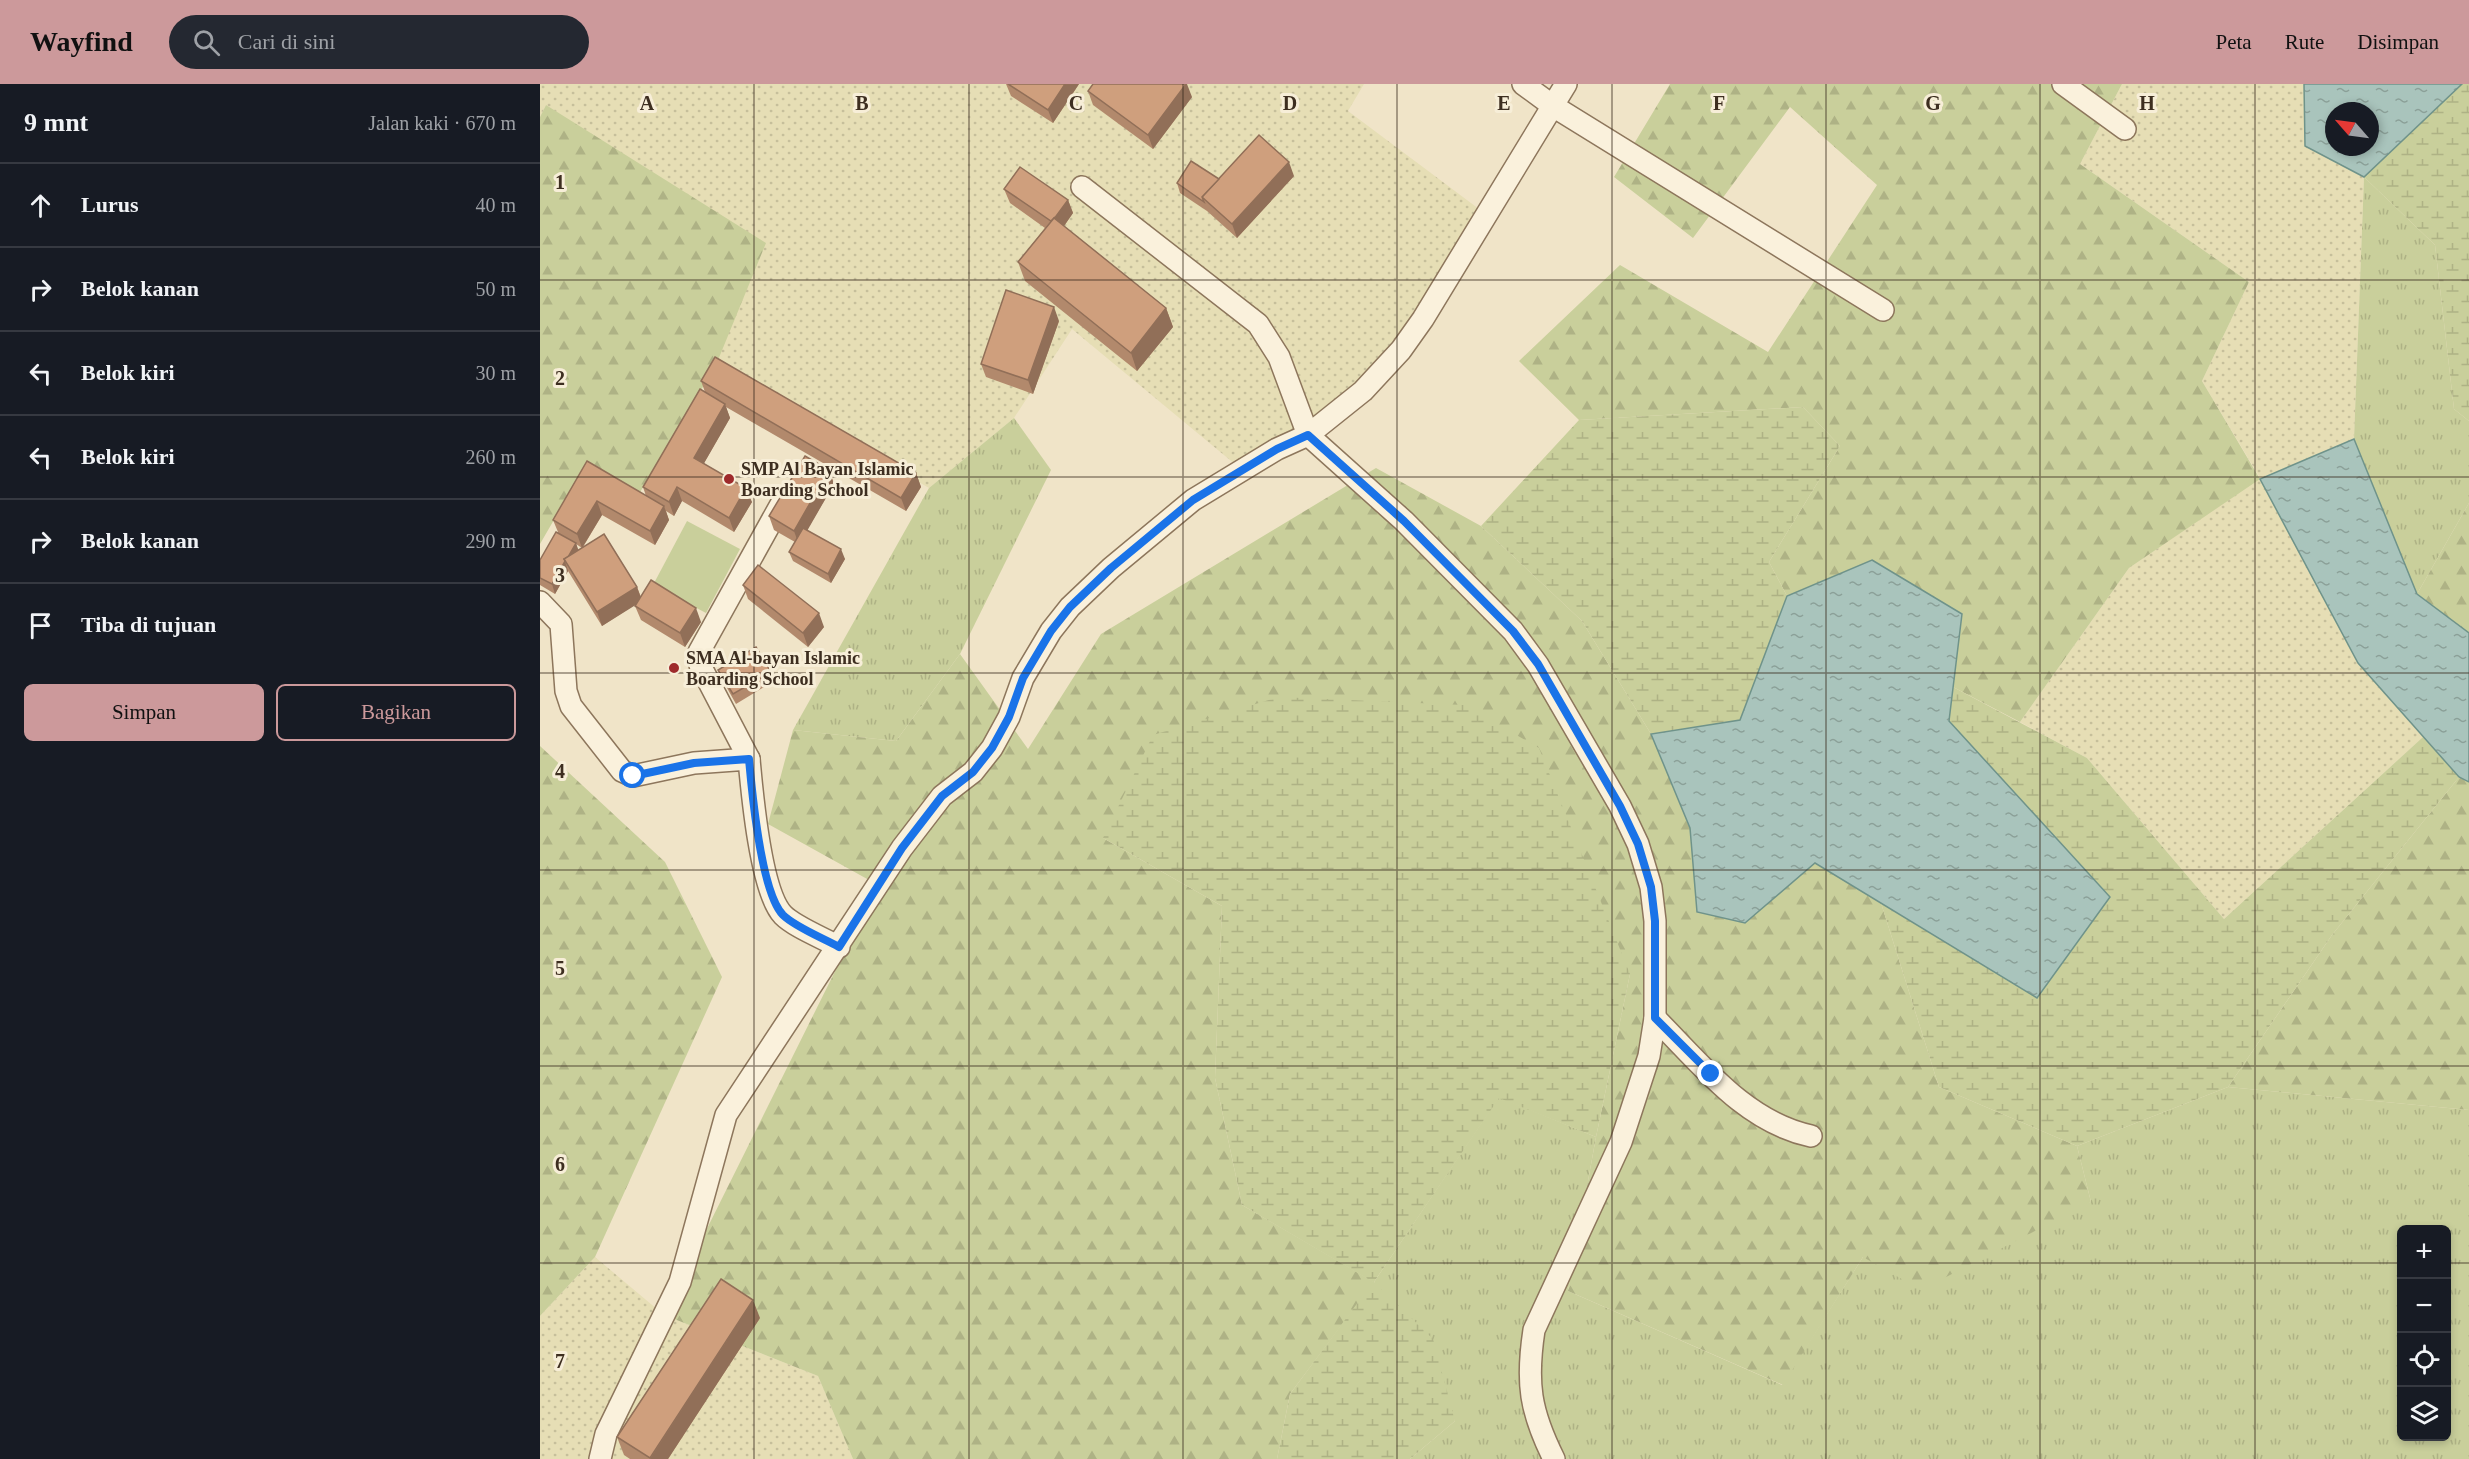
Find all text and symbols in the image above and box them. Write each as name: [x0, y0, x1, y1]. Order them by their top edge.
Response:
search box: [169, 15, 589, 69]
text: Wayfind: [30, 26, 133, 57]
icon: search: [190, 26, 223, 59]
text: Cari di sini: [238, 29, 335, 54]
text: Peta: [2216, 30, 2252, 54]
text: Rute: [2285, 30, 2324, 54]
text: Disimpan: [2357, 30, 2439, 54]
text: A: [640, 92, 655, 114]
text: B: [855, 92, 869, 114]
text: C: [1069, 92, 1083, 114]
text: D: [1283, 92, 1297, 114]
text: E: [1497, 92, 1511, 114]
text: F: [1713, 92, 1725, 114]
text: G: [1925, 92, 1941, 114]
text: H: [2139, 92, 2155, 114]
north arrow: [2325, 102, 2379, 156]
text: 9 mnt: [24, 108, 88, 137]
text: Jalan kaki · 670 m: [368, 112, 516, 134]
text: 1: [555, 171, 565, 193]
icon: ahead: [24, 189, 57, 222]
text: Lurus: [81, 192, 138, 217]
text: 40 m: [475, 194, 516, 216]
icon: right: [24, 273, 57, 306]
text: Belok kanan: [81, 276, 199, 301]
text: 50 m: [475, 278, 516, 300]
icon: left: [24, 357, 57, 390]
text: Belok kiri: [81, 360, 175, 385]
text: 30 m: [475, 362, 516, 384]
text: 2: [555, 367, 565, 389]
icon: left: [24, 441, 57, 474]
text: Belok kiri: [81, 444, 175, 469]
text: 260 m: [465, 446, 516, 468]
place label: SMP Al Bayan Islamic Boarding School: [741, 459, 914, 500]
marker: SMP Al Bayan Islamic Boarding School: [722, 472, 736, 486]
icon: right: [24, 525, 57, 558]
text: Belok kanan: [81, 528, 199, 553]
text: 290 m: [465, 530, 516, 552]
text: 3: [555, 564, 565, 586]
icon: arrive: [24, 609, 57, 642]
text: Tiba di tujuan: [81, 612, 216, 637]
place label: SMA Al-bayan Islamic Boarding School: [686, 648, 860, 689]
marker: SMA Al-bayan Islamic Boarding School: [667, 661, 681, 675]
button: Simpan: [24, 684, 264, 741]
button: Bagikan: [276, 684, 516, 741]
text: 4: [555, 760, 565, 782]
route start: [619, 762, 645, 788]
text: 5: [555, 957, 565, 979]
route end: [1697, 1060, 1723, 1086]
text: 6: [555, 1153, 565, 1175]
map controls: [2397, 1225, 2451, 1441]
button: +: [2397, 1225, 2451, 1279]
button: −: [2397, 1279, 2451, 1333]
button: locate: [2397, 1333, 2451, 1387]
text: 7: [555, 1350, 565, 1372]
button: layers: [2397, 1387, 2451, 1441]

